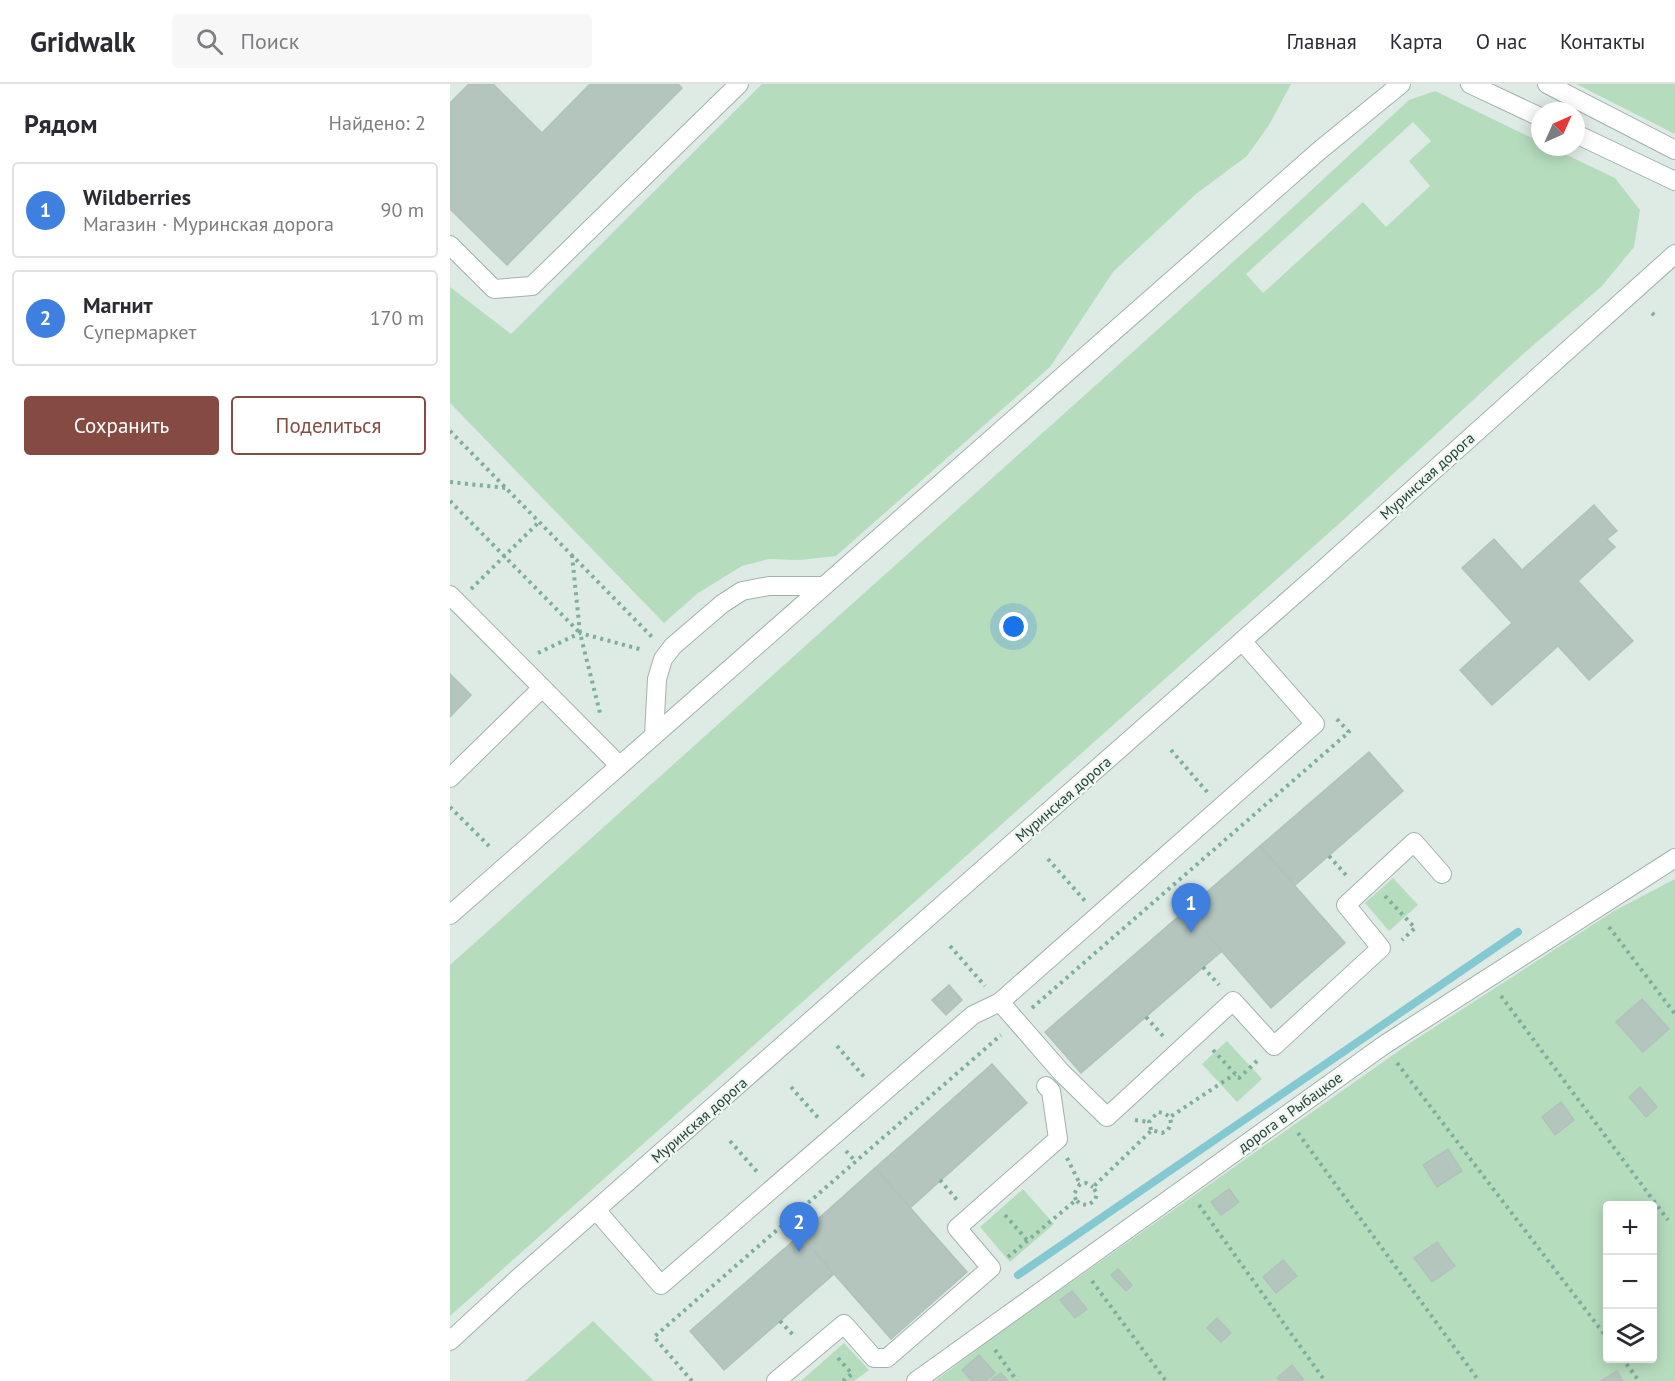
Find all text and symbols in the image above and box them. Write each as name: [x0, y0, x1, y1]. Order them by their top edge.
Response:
search box: [172, 14, 592, 68]
text: Gridwalk: [30, 23, 136, 60]
icon: search: [193, 25, 226, 58]
text: Поиск: [241, 27, 299, 55]
text: Главная: [1286, 28, 1357, 55]
text: Карта: [1390, 28, 1443, 55]
text: О нас: [1476, 28, 1527, 55]
text: Контакты: [1560, 28, 1645, 55]
north arrow: [1531, 102, 1585, 156]
text: Рядом: [24, 107, 98, 140]
text: Найдено: 2: [329, 110, 426, 136]
text: Wildberries: [83, 183, 191, 211]
text: 1: [40, 197, 51, 223]
text: 90 m: [381, 197, 424, 223]
text: Магазин · Муринская дорога: [83, 211, 334, 237]
text: Магнит: [83, 291, 153, 319]
text: 2: [40, 305, 51, 331]
text: 170 m: [370, 305, 424, 331]
text: Супермаркет: [83, 319, 196, 345]
button: Сохранить: [24, 396, 219, 455]
button: Поделиться: [231, 396, 426, 455]
street label: Муринская дорога: [1376, 428, 1478, 524]
your location: [999, 612, 1028, 641]
street label: Муринская дорога: [1011, 752, 1115, 846]
pin: 1: [1172, 884, 1210, 933]
street label: дорога в Рыбацкое: [1234, 1068, 1346, 1156]
street label: Муринская дорога: [647, 1073, 751, 1167]
map controls: [1603, 1201, 1657, 1363]
button: +: [1603, 1201, 1657, 1255]
pin: 2: [780, 1202, 818, 1252]
button: −: [1603, 1255, 1657, 1309]
button: layers: [1603, 1309, 1657, 1363]

